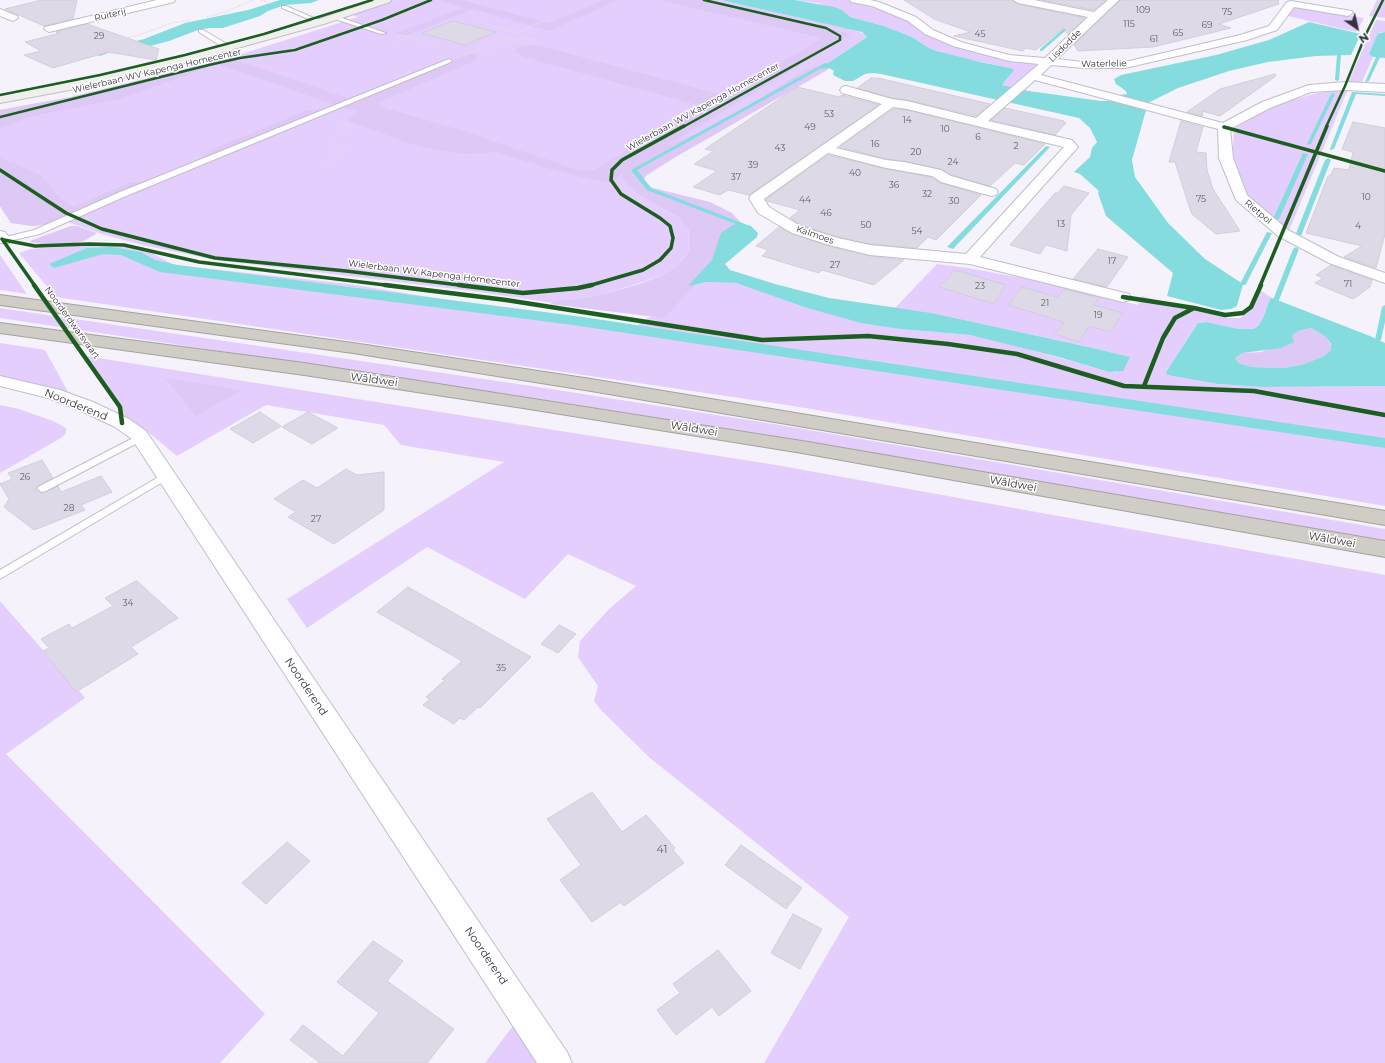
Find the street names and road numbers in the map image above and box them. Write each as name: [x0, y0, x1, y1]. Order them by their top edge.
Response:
street label: Ruiterij: [93, 6, 127, 24]
street label: Lisdodde: [1047, 28, 1083, 64]
street label: Wielerbaan WV Kapenga Homecenter: [72, 46, 242, 96]
street label: Waterlelie: [1081, 58, 1127, 70]
street label: Wielerbaan WV Kapenga Homecenter: [625, 60, 781, 154]
street label: Rietpol: [1242, 198, 1274, 226]
street label: Kalmoes: [795, 224, 835, 246]
street label: Wielerbaan WV Kapenga Homecenter: [348, 258, 520, 290]
street label: Noorderdwarsvaart: [42, 285, 102, 361]
street label: Wâldwei: [349, 370, 399, 390]
street label: Noorderend: [43, 386, 109, 424]
street label: Wâldwei: [669, 419, 719, 439]
street label: Wâldwei: [988, 473, 1038, 495]
street label: Wâldwei: [1307, 529, 1357, 551]
street label: Noorderend: [282, 656, 330, 718]
street label: Noorderend: [462, 925, 510, 987]

